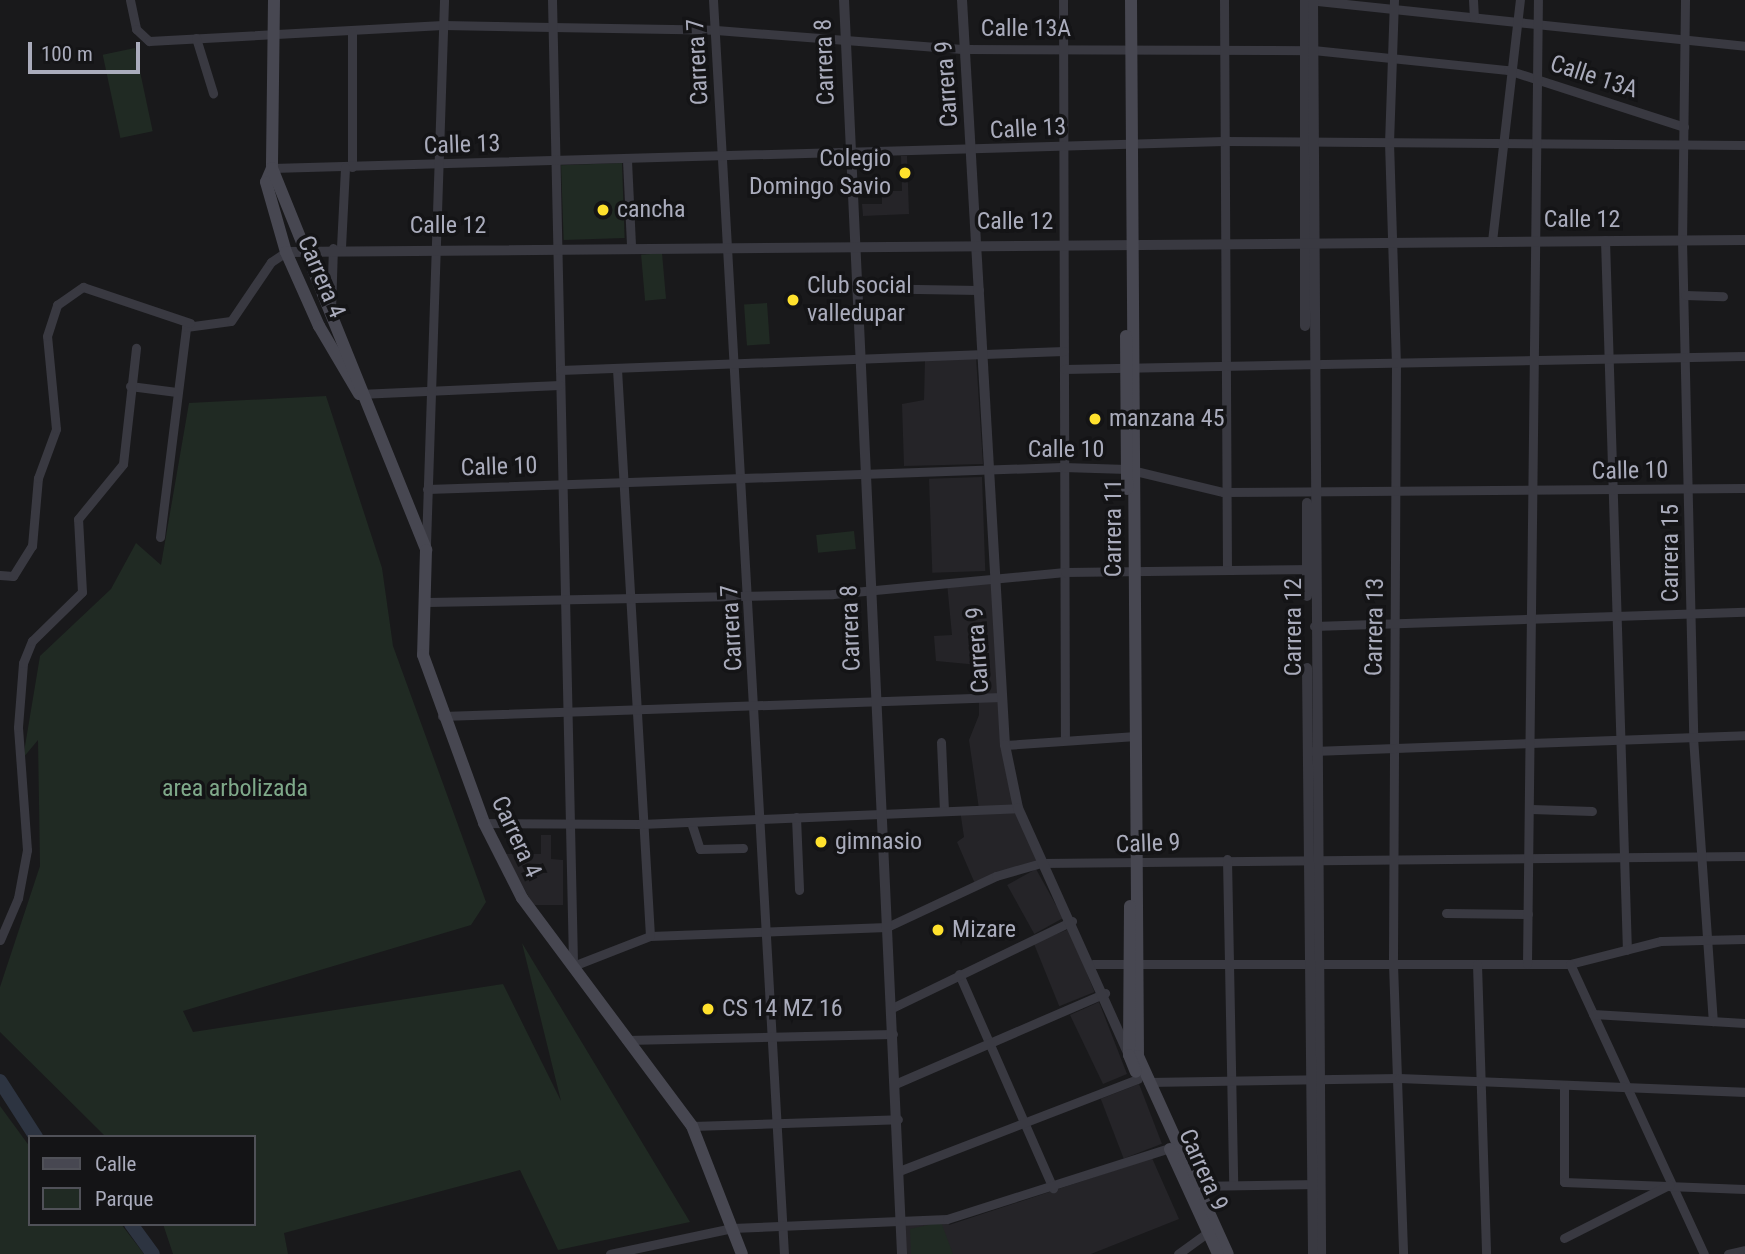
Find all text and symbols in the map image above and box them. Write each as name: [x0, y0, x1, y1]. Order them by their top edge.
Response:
street label: Calle 13A: [981, 15, 1071, 43]
street label: Carrera 7: [681, 18, 715, 106]
street label: Carrera 8: [809, 18, 841, 106]
scale bar: [32, 28, 144, 72]
street label: Carrera 9: [930, 40, 964, 128]
text: 100 m: [41, 42, 93, 66]
street label: Calle 13A: [1547, 49, 1641, 105]
street label: Calle 13: [989, 113, 1067, 145]
street label: Calle 13: [423, 129, 501, 161]
place label: Colegio Domingo Savio: [749, 145, 891, 201]
marker: Colegio Domingo Savio: [897, 165, 913, 181]
place label: cancha: [617, 196, 685, 224]
marker: cancha: [595, 202, 611, 218]
street label: Calle 12: [1544, 206, 1620, 234]
street label: Calle 12: [977, 208, 1053, 236]
street label: Calle 12: [410, 212, 486, 240]
street label: Carrera 4: [291, 232, 351, 322]
place label: Club social valledupar: [807, 272, 912, 328]
marker: Club social valledupar: [785, 292, 801, 308]
place label: manzana 45: [1109, 405, 1225, 433]
marker: manzana 45: [1087, 411, 1103, 427]
street label: Calle 10: [1028, 436, 1104, 464]
street label: Calle 10: [460, 451, 538, 483]
street label: Calle 10: [1591, 456, 1669, 486]
street label: Carrera 11: [1100, 479, 1128, 577]
street label: Carrera 15: [1657, 504, 1685, 602]
street label: Carrera 12: [1280, 578, 1308, 676]
street label: Carrera 13: [1360, 578, 1390, 676]
street label: Carrera 7: [715, 584, 749, 672]
street label: Carrera 8: [835, 584, 867, 672]
street label: Carrera 9: [961, 606, 995, 694]
park label: area arbolizada: [162, 775, 308, 803]
street label: Carrera 4: [485, 792, 547, 882]
place label: gimnasio: [835, 828, 922, 856]
street label: Calle 9: [1115, 828, 1181, 860]
marker: gimnasio: [813, 834, 829, 850]
place label: Mizare: [952, 916, 1016, 944]
marker: Mizare: [930, 922, 946, 938]
place label: CS 14 MZ 16: [722, 995, 843, 1023]
marker: CS 14 MZ 16: [700, 1001, 716, 1017]
street label: Carrera 9: [1172, 1125, 1234, 1215]
legend: [28, 1135, 256, 1226]
text: Calle: [95, 1152, 136, 1176]
text: Parque: [95, 1187, 153, 1211]

